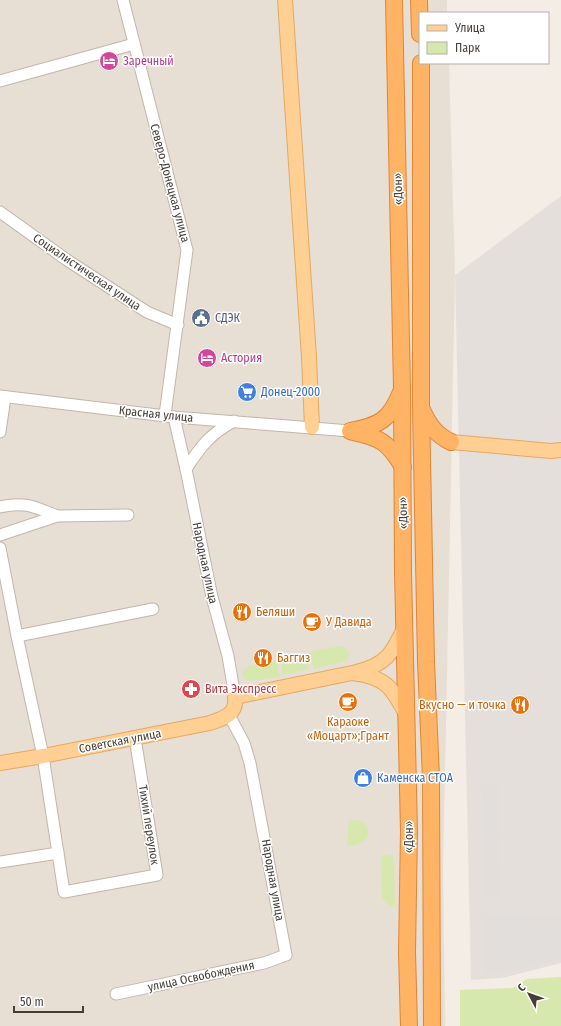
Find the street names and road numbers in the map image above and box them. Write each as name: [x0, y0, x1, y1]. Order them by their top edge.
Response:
street label: Северо-Донецкая улица: [147, 122, 193, 244]
street label: «Дон»: [391, 173, 405, 205]
street label: Социалистическая улица: [30, 231, 144, 313]
street label: Красная улица: [118, 403, 194, 425]
street label: «Дон»: [396, 497, 410, 529]
street label: Народная улица: [190, 521, 220, 605]
street label: Советская улица: [78, 726, 163, 756]
street label: Тихий переулок: [136, 784, 162, 866]
street label: «Дон»: [402, 821, 416, 853]
street label: Народная улица: [259, 838, 287, 922]
street label: улица Освобождения: [146, 958, 256, 994]

